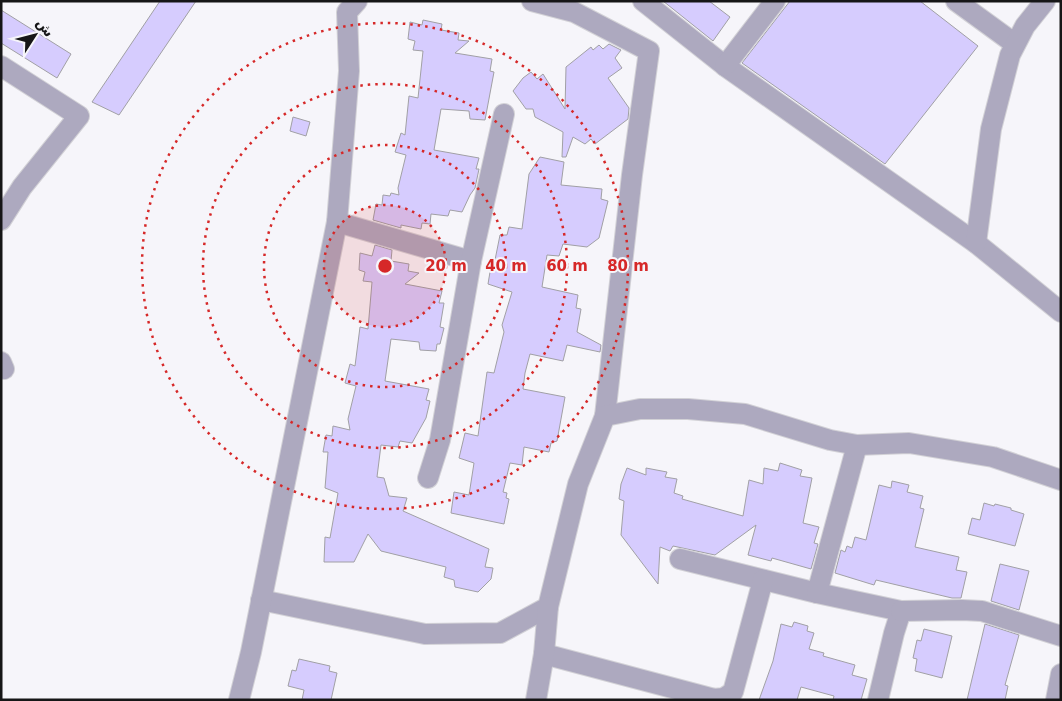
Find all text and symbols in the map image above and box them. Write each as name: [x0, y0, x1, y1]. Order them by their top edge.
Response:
north arrow: [10, 10, 60, 60]
text: ش: [33, 15, 58, 40]
centre of rings: [376, 257, 394, 275]
text: 20 m: [425, 257, 467, 275]
text: 40 m: [485, 257, 527, 275]
text: 60 m: [546, 257, 588, 275]
text: 80 m: [607, 257, 649, 275]

